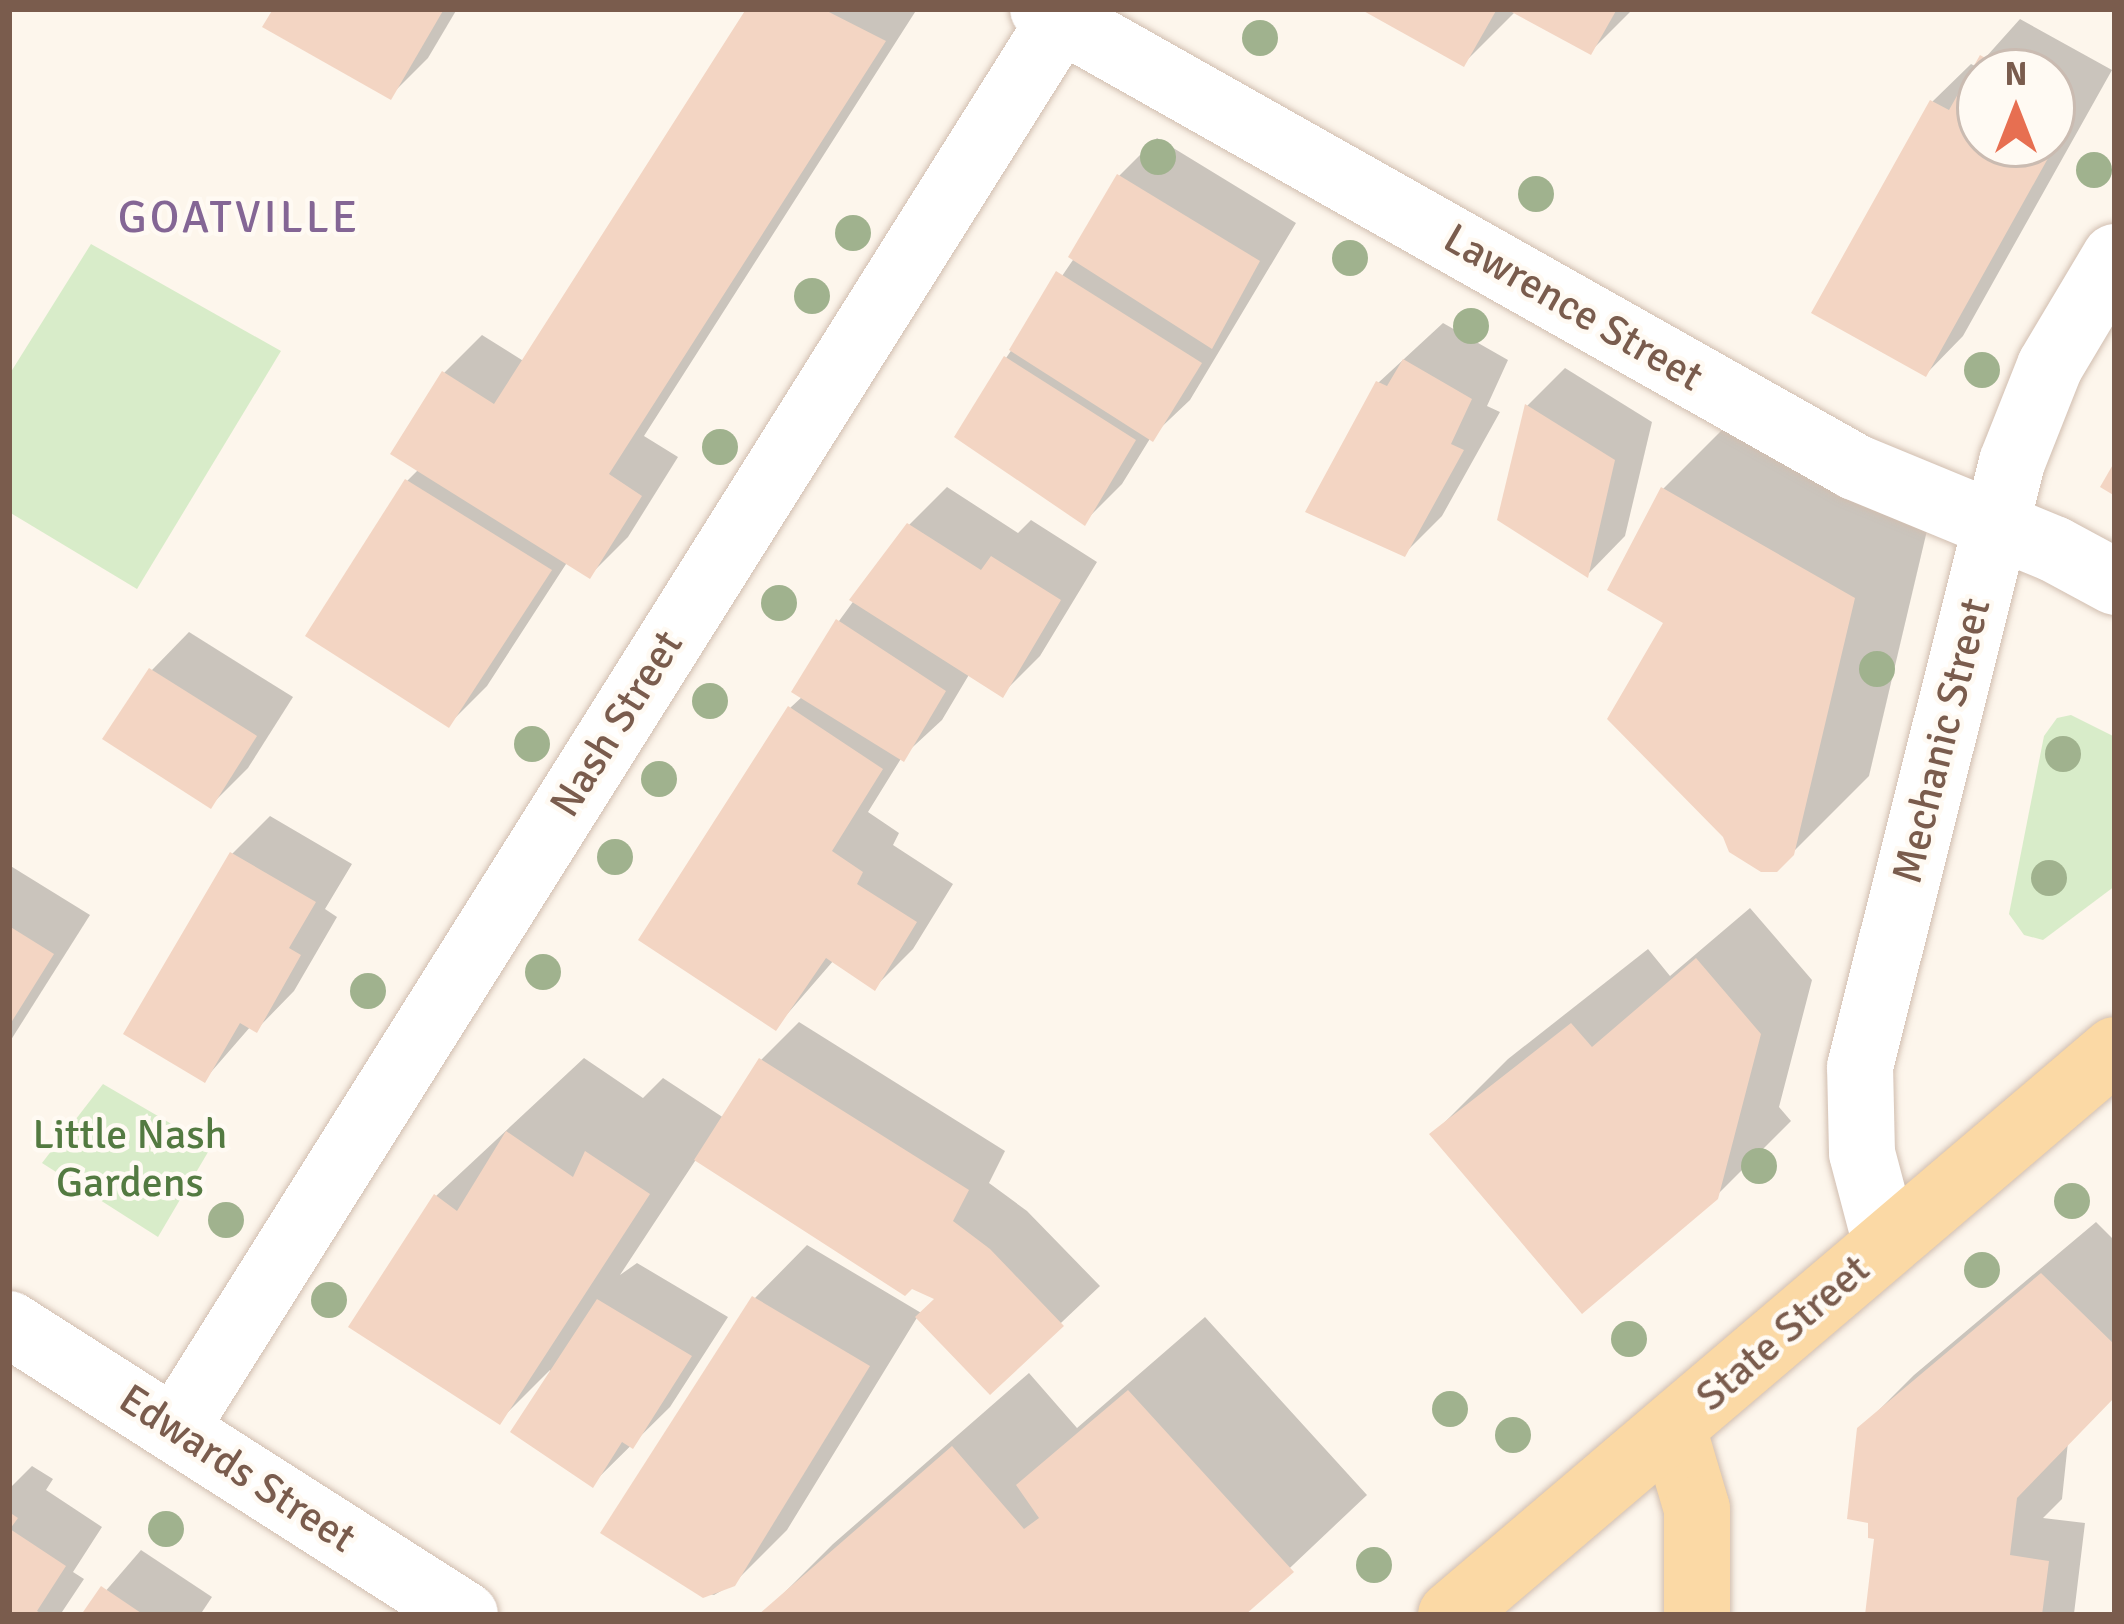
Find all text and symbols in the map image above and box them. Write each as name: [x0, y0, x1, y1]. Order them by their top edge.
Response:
north arrow: [1956, 48, 2076, 168]
text: N: [2005, 54, 2027, 95]
district label: GOATVILLE: [118, 191, 360, 245]
street label: Lawrence Street: [1435, 214, 1711, 402]
street label: Mechanic Street: [1882, 593, 2002, 889]
street label: Nash Street: [540, 622, 694, 826]
park label: Little Nash Gardens: [33, 1110, 227, 1208]
street label: State Street: [1686, 1244, 1880, 1422]
street label: Edwards Street: [110, 1374, 364, 1564]

